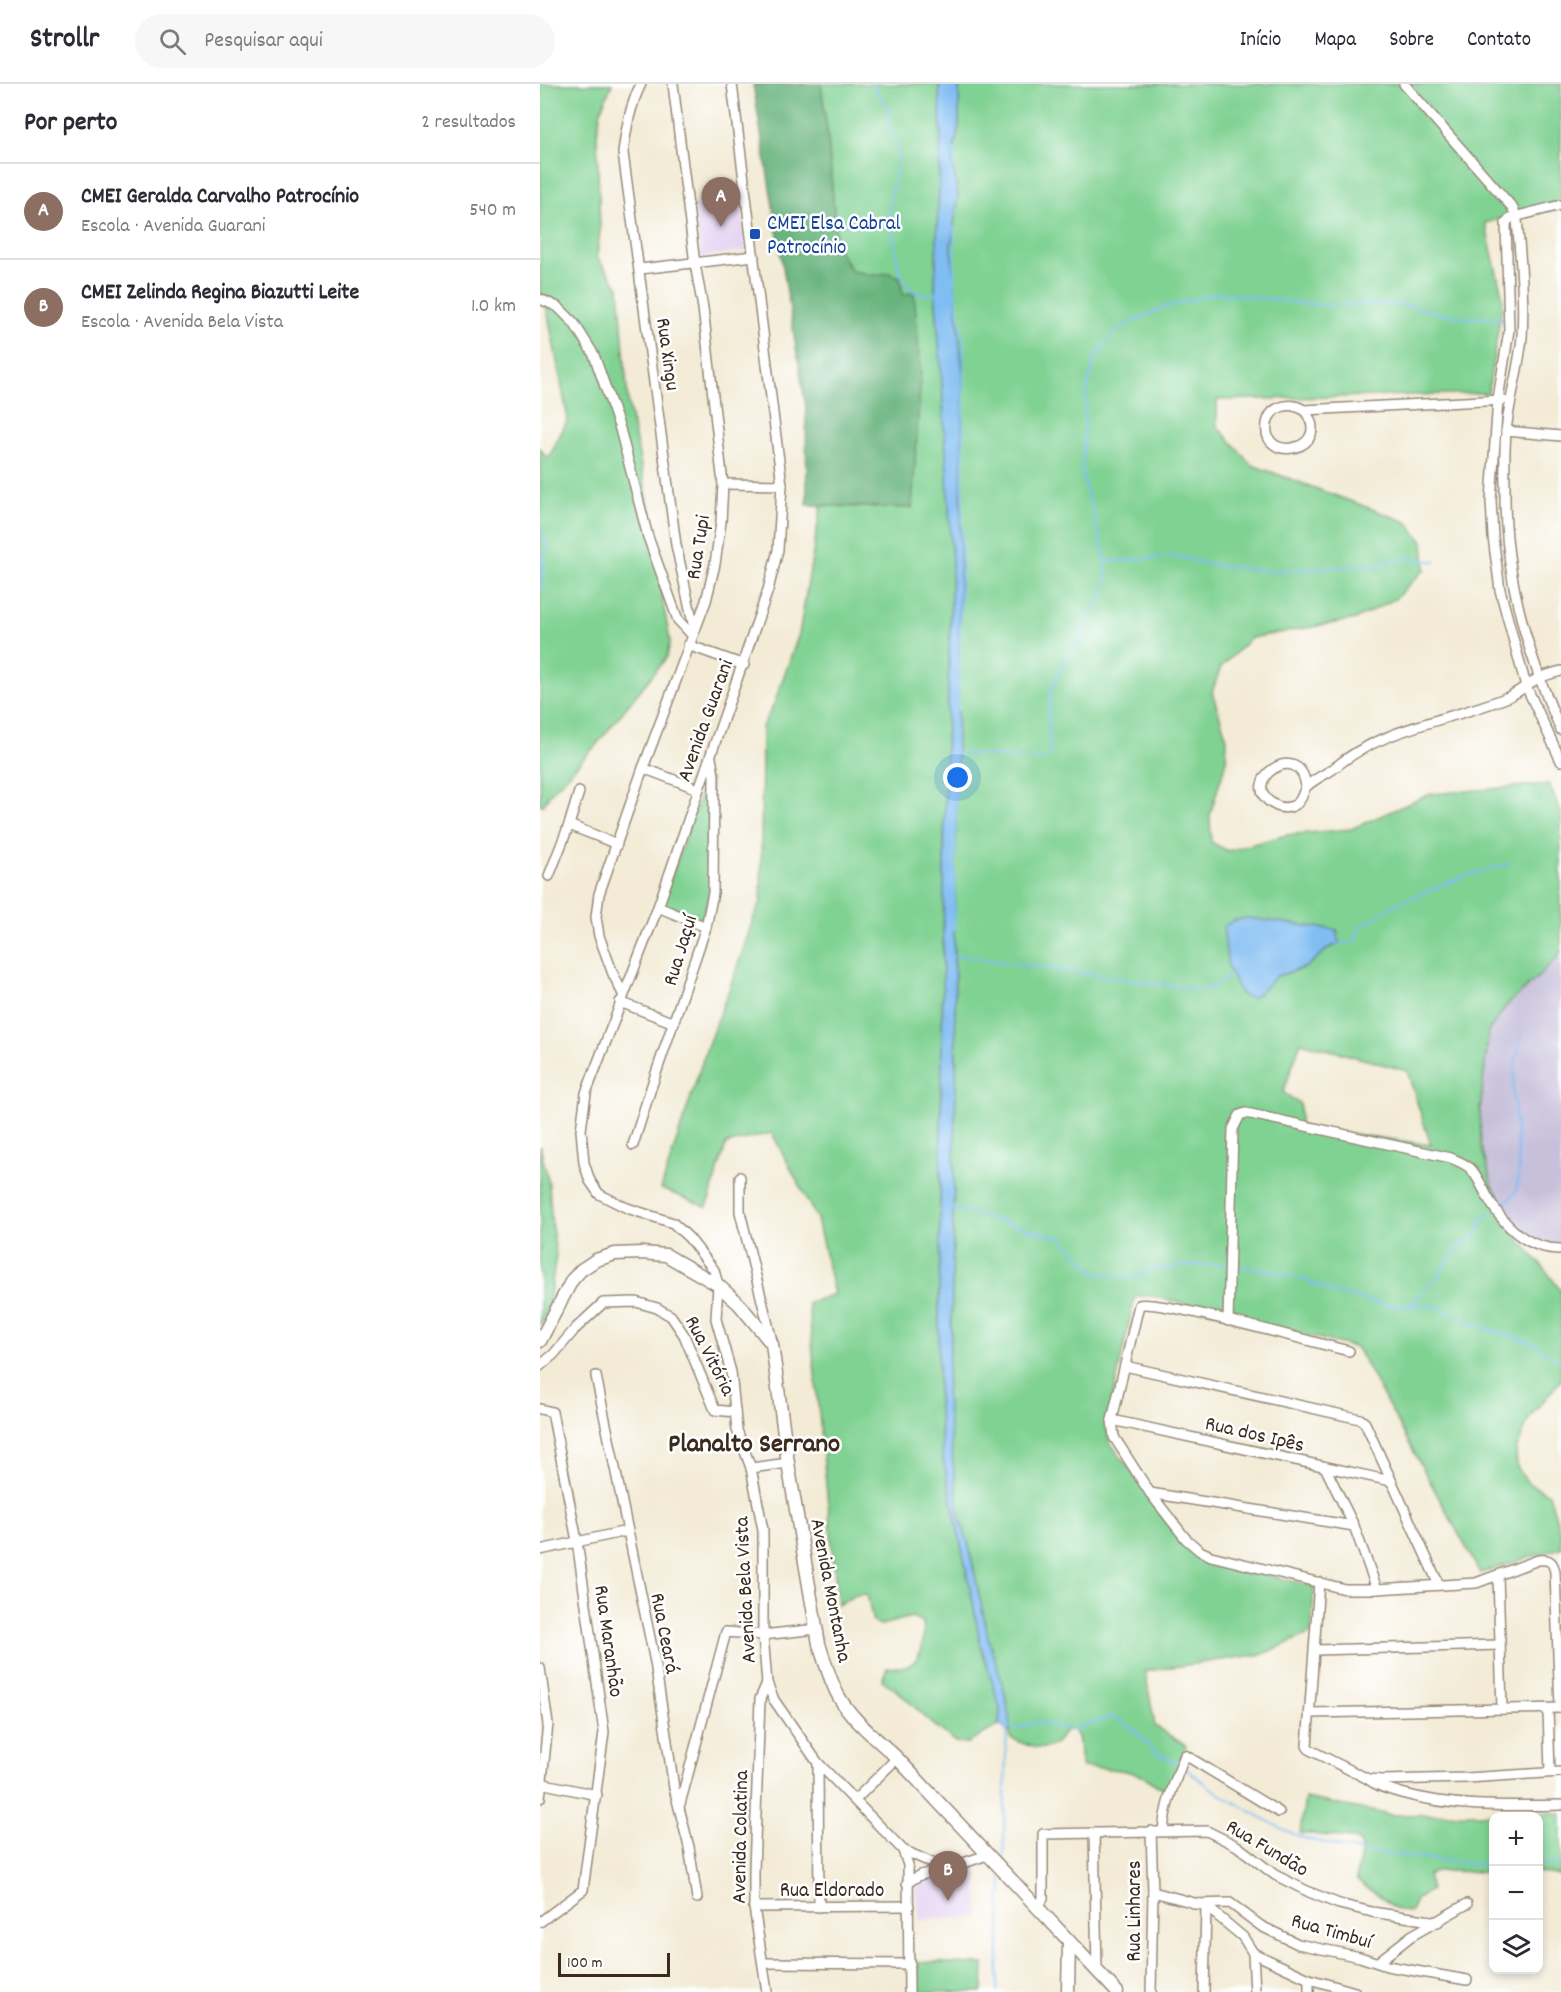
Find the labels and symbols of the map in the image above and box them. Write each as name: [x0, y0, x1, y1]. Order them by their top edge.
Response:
pin: A: [702, 178, 741, 227]
place label: CMEI Elsa Cabral Patrocínio: [767, 210, 901, 264]
marker: CMEI Elsa Cabral Patrocínio: [748, 227, 762, 241]
street label: Rua Xingu: [646, 316, 686, 393]
street label: Rua Tupi: [680, 513, 720, 582]
street label: Avenida Guarani: [671, 656, 743, 786]
your location: [943, 763, 972, 792]
street label: Rua Jaçuí: [657, 910, 707, 990]
street label: Rua Vitória: [675, 1311, 742, 1403]
street label: Rua dos Ipês: [1202, 1410, 1307, 1462]
district label: Planalto Serrano: [668, 1426, 840, 1465]
street label: Avenida Bela Vista: [728, 1515, 766, 1664]
street label: Avenida Montanha: [800, 1516, 858, 1666]
street label: Rua Maranhão: [584, 1583, 630, 1699]
street label: Rua Ceará: [641, 1591, 686, 1677]
street label: Avenida Colatina: [726, 1769, 758, 1904]
street label: Rua Fundão: [1219, 1813, 1313, 1886]
pin: B: [928, 1852, 968, 1901]
street label: Rua Linhares: [1121, 1860, 1151, 1962]
street label: Rua Eldorado: [780, 1877, 884, 1907]
street label: Rua Timbuí: [1287, 1907, 1377, 1959]
scale bar: [558, 1950, 670, 1978]

